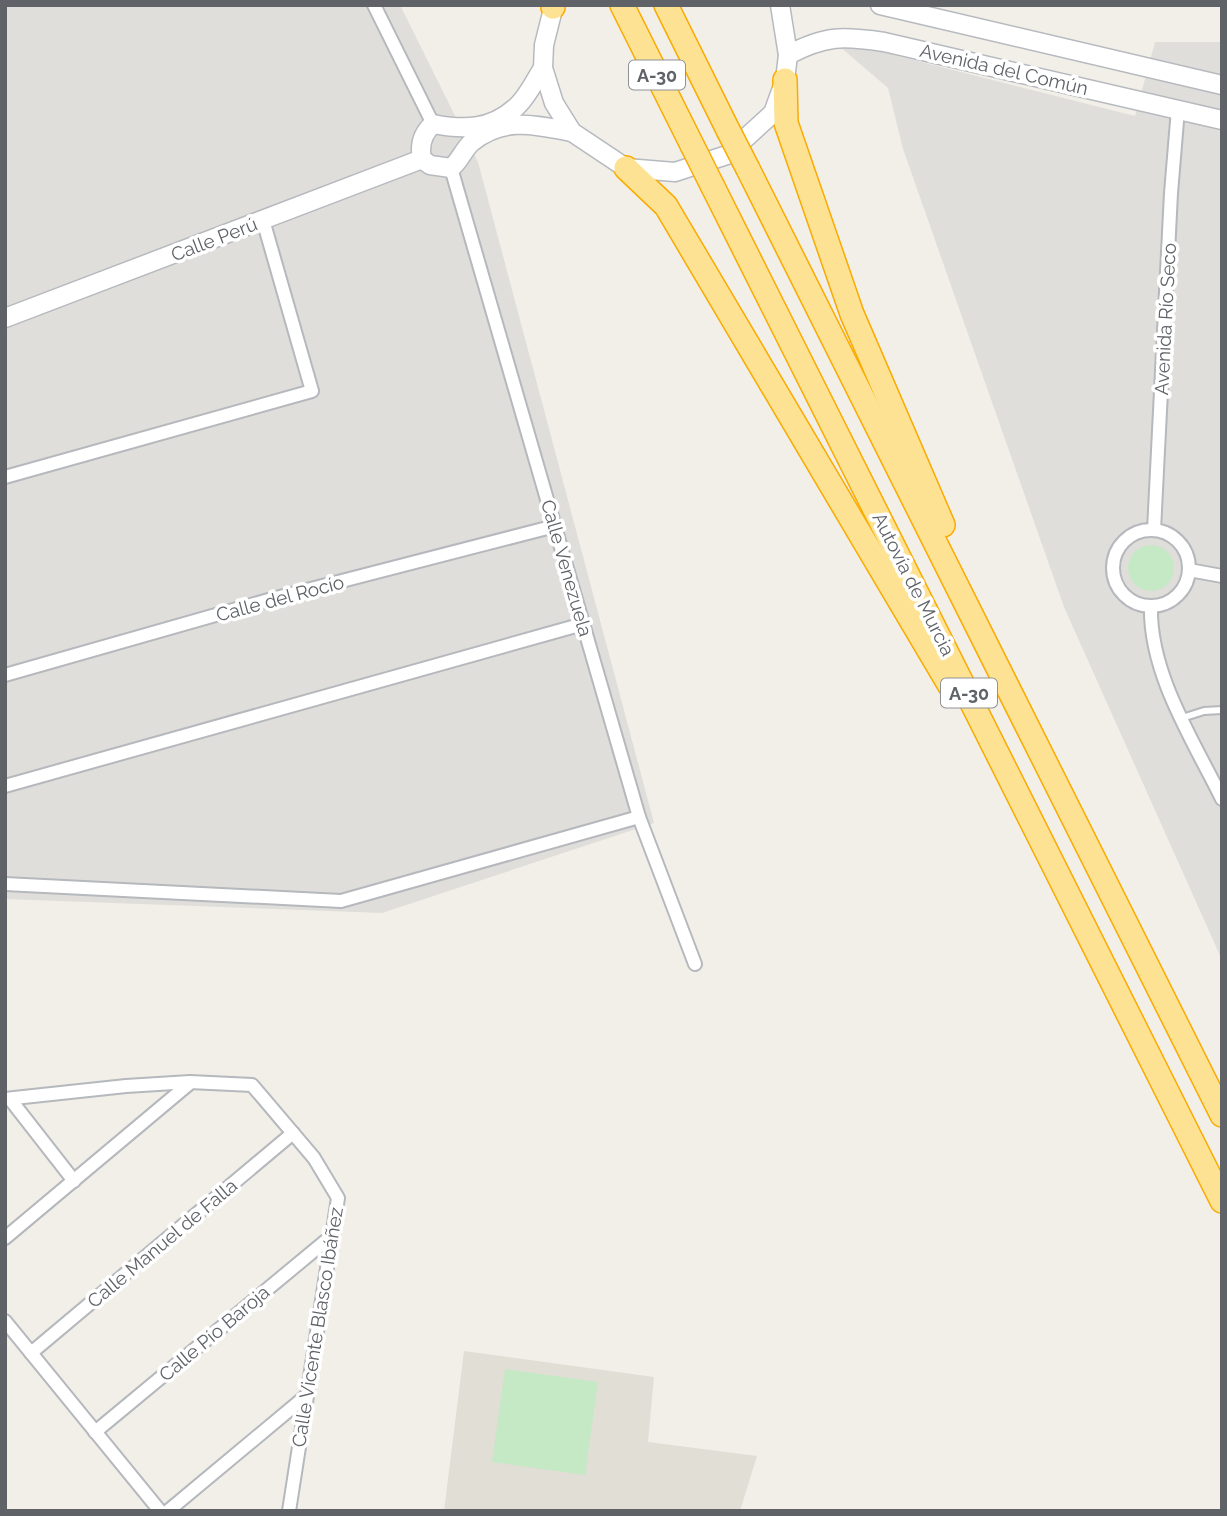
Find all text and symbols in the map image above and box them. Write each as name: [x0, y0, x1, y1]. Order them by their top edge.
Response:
street label: Avenida del Común: [918, 39, 1090, 99]
road number: A-30: [629, 60, 685, 90]
street label: Calle Perú: [168, 213, 260, 265]
street label: Avenida Río Seco: [1150, 242, 1180, 396]
street label: Calle Venezuela: [537, 497, 597, 639]
street label: Autovía de Murcia: [868, 509, 960, 659]
street label: Calle del Rocío: [214, 570, 346, 626]
road number: A-30: [941, 678, 997, 708]
street label: Calle Manuel de Falla: [83, 1174, 241, 1312]
street label: Calle Vicente Blasco Ibáñez: [287, 1205, 347, 1449]
street label: Calle Pío Baroja: [154, 1280, 274, 1386]

